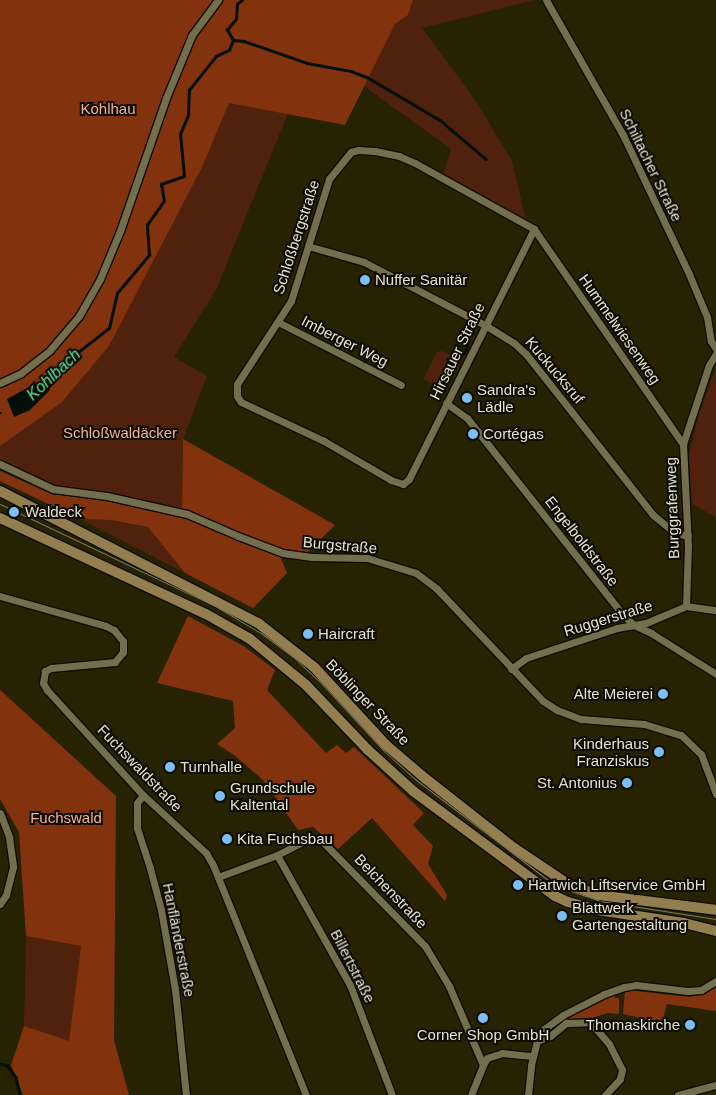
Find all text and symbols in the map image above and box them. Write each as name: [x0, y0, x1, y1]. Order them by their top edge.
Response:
park label: Kohlhau: [80, 100, 136, 118]
street label: Schiltacher Straße: [616, 106, 686, 224]
street label: Schloßbergstraße: [269, 178, 323, 296]
place label: Nuffer Sanitär: [375, 271, 467, 289]
street label: Hummelwiesenweg: [575, 271, 665, 387]
marker: Nuffer Sanitär: [359, 274, 371, 286]
street label: Hirsauer Straße: [426, 299, 488, 403]
street label: Imberger Weg: [299, 311, 391, 371]
street label: Kuckucksruf: [522, 333, 588, 407]
water label: Kohlbach: [23, 345, 85, 405]
place label: Sandra's Lädle: [477, 380, 536, 415]
marker: Sandra's Lädle: [461, 392, 473, 404]
park label: Schloßwaldäcker: [63, 424, 177, 442]
place label: Cortégas: [483, 425, 544, 443]
marker: Cortégas: [467, 428, 479, 440]
street label: Burggrafenweg: [661, 457, 683, 559]
street label: Engelboldstraße: [541, 492, 623, 590]
place label: Waldeck: [25, 503, 82, 521]
marker: Waldeck: [7, 505, 21, 519]
street label: Burgstraße: [302, 533, 378, 557]
street label: Ruggerstraße: [562, 596, 654, 640]
place label: Haircraft: [318, 625, 375, 643]
marker: Haircraft: [302, 628, 314, 640]
street label: Böblinger Straße: [322, 655, 414, 749]
place label: Alte Meierei: [574, 685, 653, 703]
marker: Alte Meierei: [657, 688, 669, 700]
street label: Fuchswaldstraße: [94, 721, 186, 815]
place label: Kinderhaus Franziskus: [573, 734, 649, 769]
marker: Kinderhaus Franziskus: [653, 746, 665, 758]
place label: Turnhalle: [180, 758, 242, 776]
marker: Turnhalle: [164, 761, 176, 773]
place label: St. Antonius: [536, 774, 617, 792]
marker: St. Antonius: [621, 777, 633, 789]
place label: Grundschule Kaltental: [230, 778, 315, 813]
marker: Grundschule Kaltental: [214, 790, 226, 802]
park label: Fuchswald: [30, 809, 102, 827]
place label: Kita Fuchsbau: [237, 830, 333, 848]
marker: Kita Fuchsbau: [221, 833, 233, 845]
street label: Belchenstraße: [351, 850, 431, 932]
place label: Hartwich Liftservice GmbH: [528, 876, 706, 894]
marker: Hartwich Liftservice GmbH: [512, 879, 524, 891]
street label: Hanfländerstraße: [159, 881, 199, 999]
place label: Blattwerk Gartengestaltung: [572, 898, 687, 933]
marker: Blattwerk Gartengestaltung: [556, 910, 568, 922]
street label: Billertstraße: [327, 926, 379, 1006]
marker: Corner Shop GmbH: [477, 1012, 489, 1024]
place label: Thomaskirche: [586, 1016, 680, 1034]
marker: Thomaskirche: [684, 1019, 696, 1031]
place label: Corner Shop GmbH: [417, 1026, 549, 1044]

